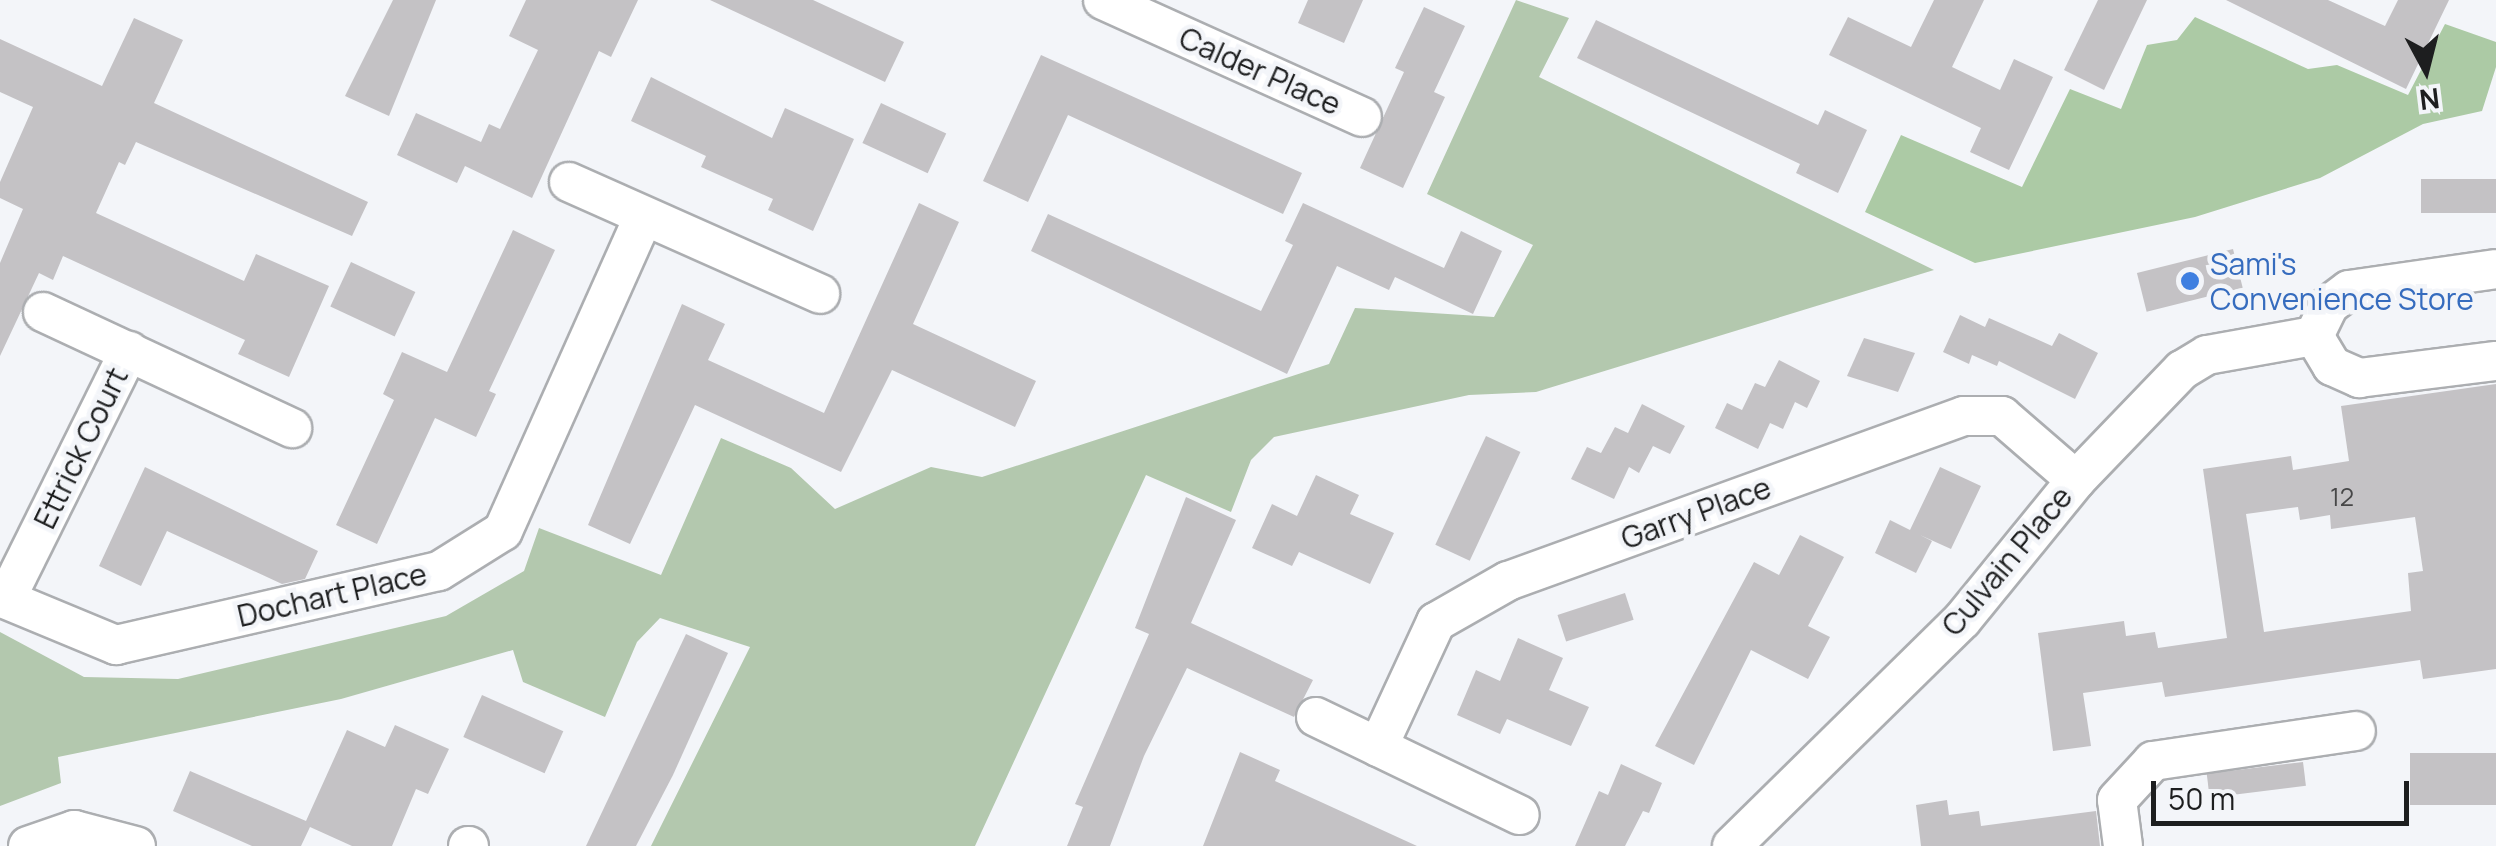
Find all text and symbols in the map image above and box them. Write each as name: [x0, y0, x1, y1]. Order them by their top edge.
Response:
street label: Calder Place: [1174, 19, 1346, 123]
north arrow: [2376, 20, 2476, 120]
text: N: [2417, 80, 2442, 120]
place label: Sami's Convenience Store: [2210, 246, 2474, 316]
marker: Sami's Convenience Store: [2179, 270, 2201, 292]
street label: Ettrick Court: [27, 362, 135, 534]
street label: Garry Place: [1616, 469, 1776, 557]
street label: Culvain Place: [1934, 479, 2080, 643]
house number: 12: [2330, 482, 2354, 512]
street label: Dochart Place: [234, 556, 430, 634]
scale bar: [2156, 761, 2414, 823]
text: 50 m: [2168, 778, 2235, 819]

